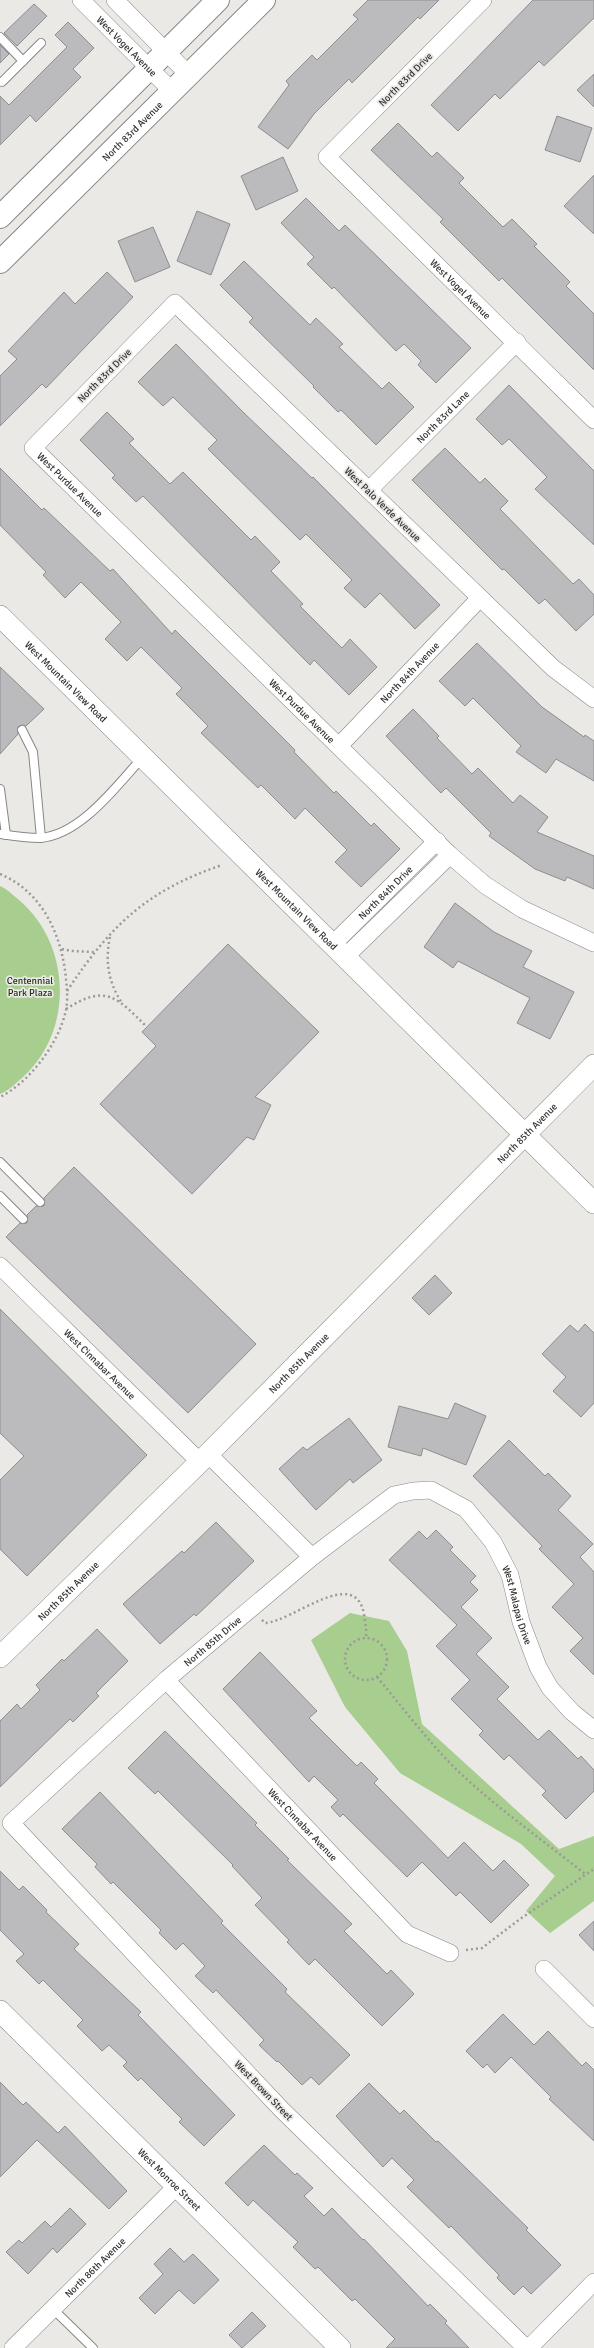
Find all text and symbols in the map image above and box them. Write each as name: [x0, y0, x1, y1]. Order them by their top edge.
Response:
street label: West Vogel Avenue: [94, 14, 159, 79]
street label: North 83rd Drive: [376, 50, 435, 109]
street label: North 83rd Avenue: [100, 99, 165, 164]
street label: West Vogel Avenue: [427, 257, 493, 322]
street label: North 83rd Drive: [75, 346, 134, 405]
street label: North 83rd Lane: [414, 388, 472, 446]
street label: West Purdue Avenue: [34, 450, 105, 520]
street label: West Palo Verde Avenue: [342, 465, 423, 544]
street label: West Mountain View Road: [22, 639, 109, 725]
street label: North 84th Avenue: [378, 640, 442, 706]
street label: West Purdue Avenue: [266, 677, 337, 746]
street label: North 84th Drive: [356, 864, 415, 922]
street label: West Mountain View Road: [252, 867, 339, 953]
park label: Centennial Park Plaza: [7, 975, 53, 999]
street label: North 85th Avenue: [495, 1101, 560, 1166]
street label: West Cinnabar Avenue: [61, 1327, 138, 1402]
street label: North 85th Avenue: [267, 1331, 332, 1396]
street label: North 85th Avenue: [36, 1559, 102, 1624]
street label: West Malapai Drive: [499, 1564, 534, 1647]
street label: North 85th Drive: [182, 1614, 244, 1669]
street label: West Cinnabar Avenue: [265, 1786, 340, 1864]
street label: West Brown Street: [232, 2058, 295, 2123]
street label: West Monroe Street: [135, 2146, 203, 2214]
street label: North 86th Avenue: [63, 2235, 128, 2300]

